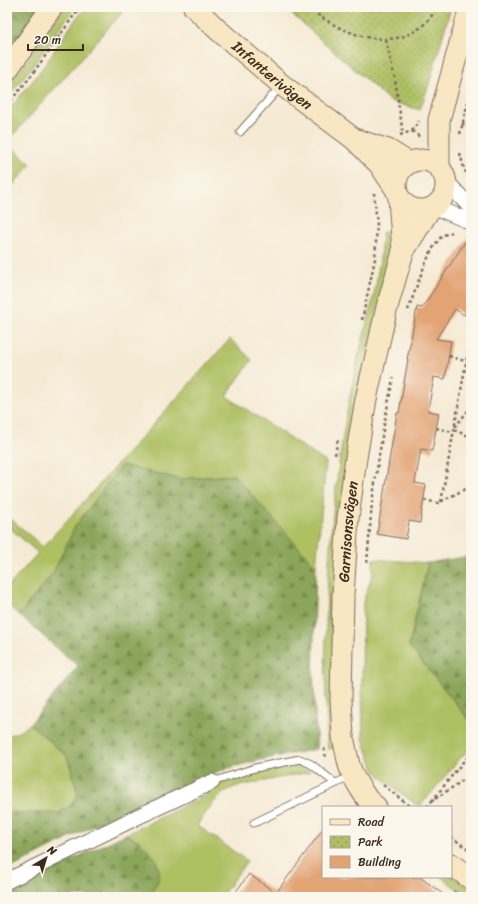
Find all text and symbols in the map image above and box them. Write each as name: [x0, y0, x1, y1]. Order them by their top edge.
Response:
scale bar: [28, 26, 83, 52]
text: 20 m: [34, 29, 61, 51]
street label: Infanterivägen: [225, 33, 318, 117]
street label: Garnisonsvägen: [331, 479, 366, 583]
legend: [322, 806, 452, 878]
text: Road: [358, 811, 385, 833]
text: Park: [358, 831, 383, 853]
north arrow: [26, 838, 66, 878]
text: N: [42, 840, 61, 861]
text: Building: [358, 851, 401, 873]

